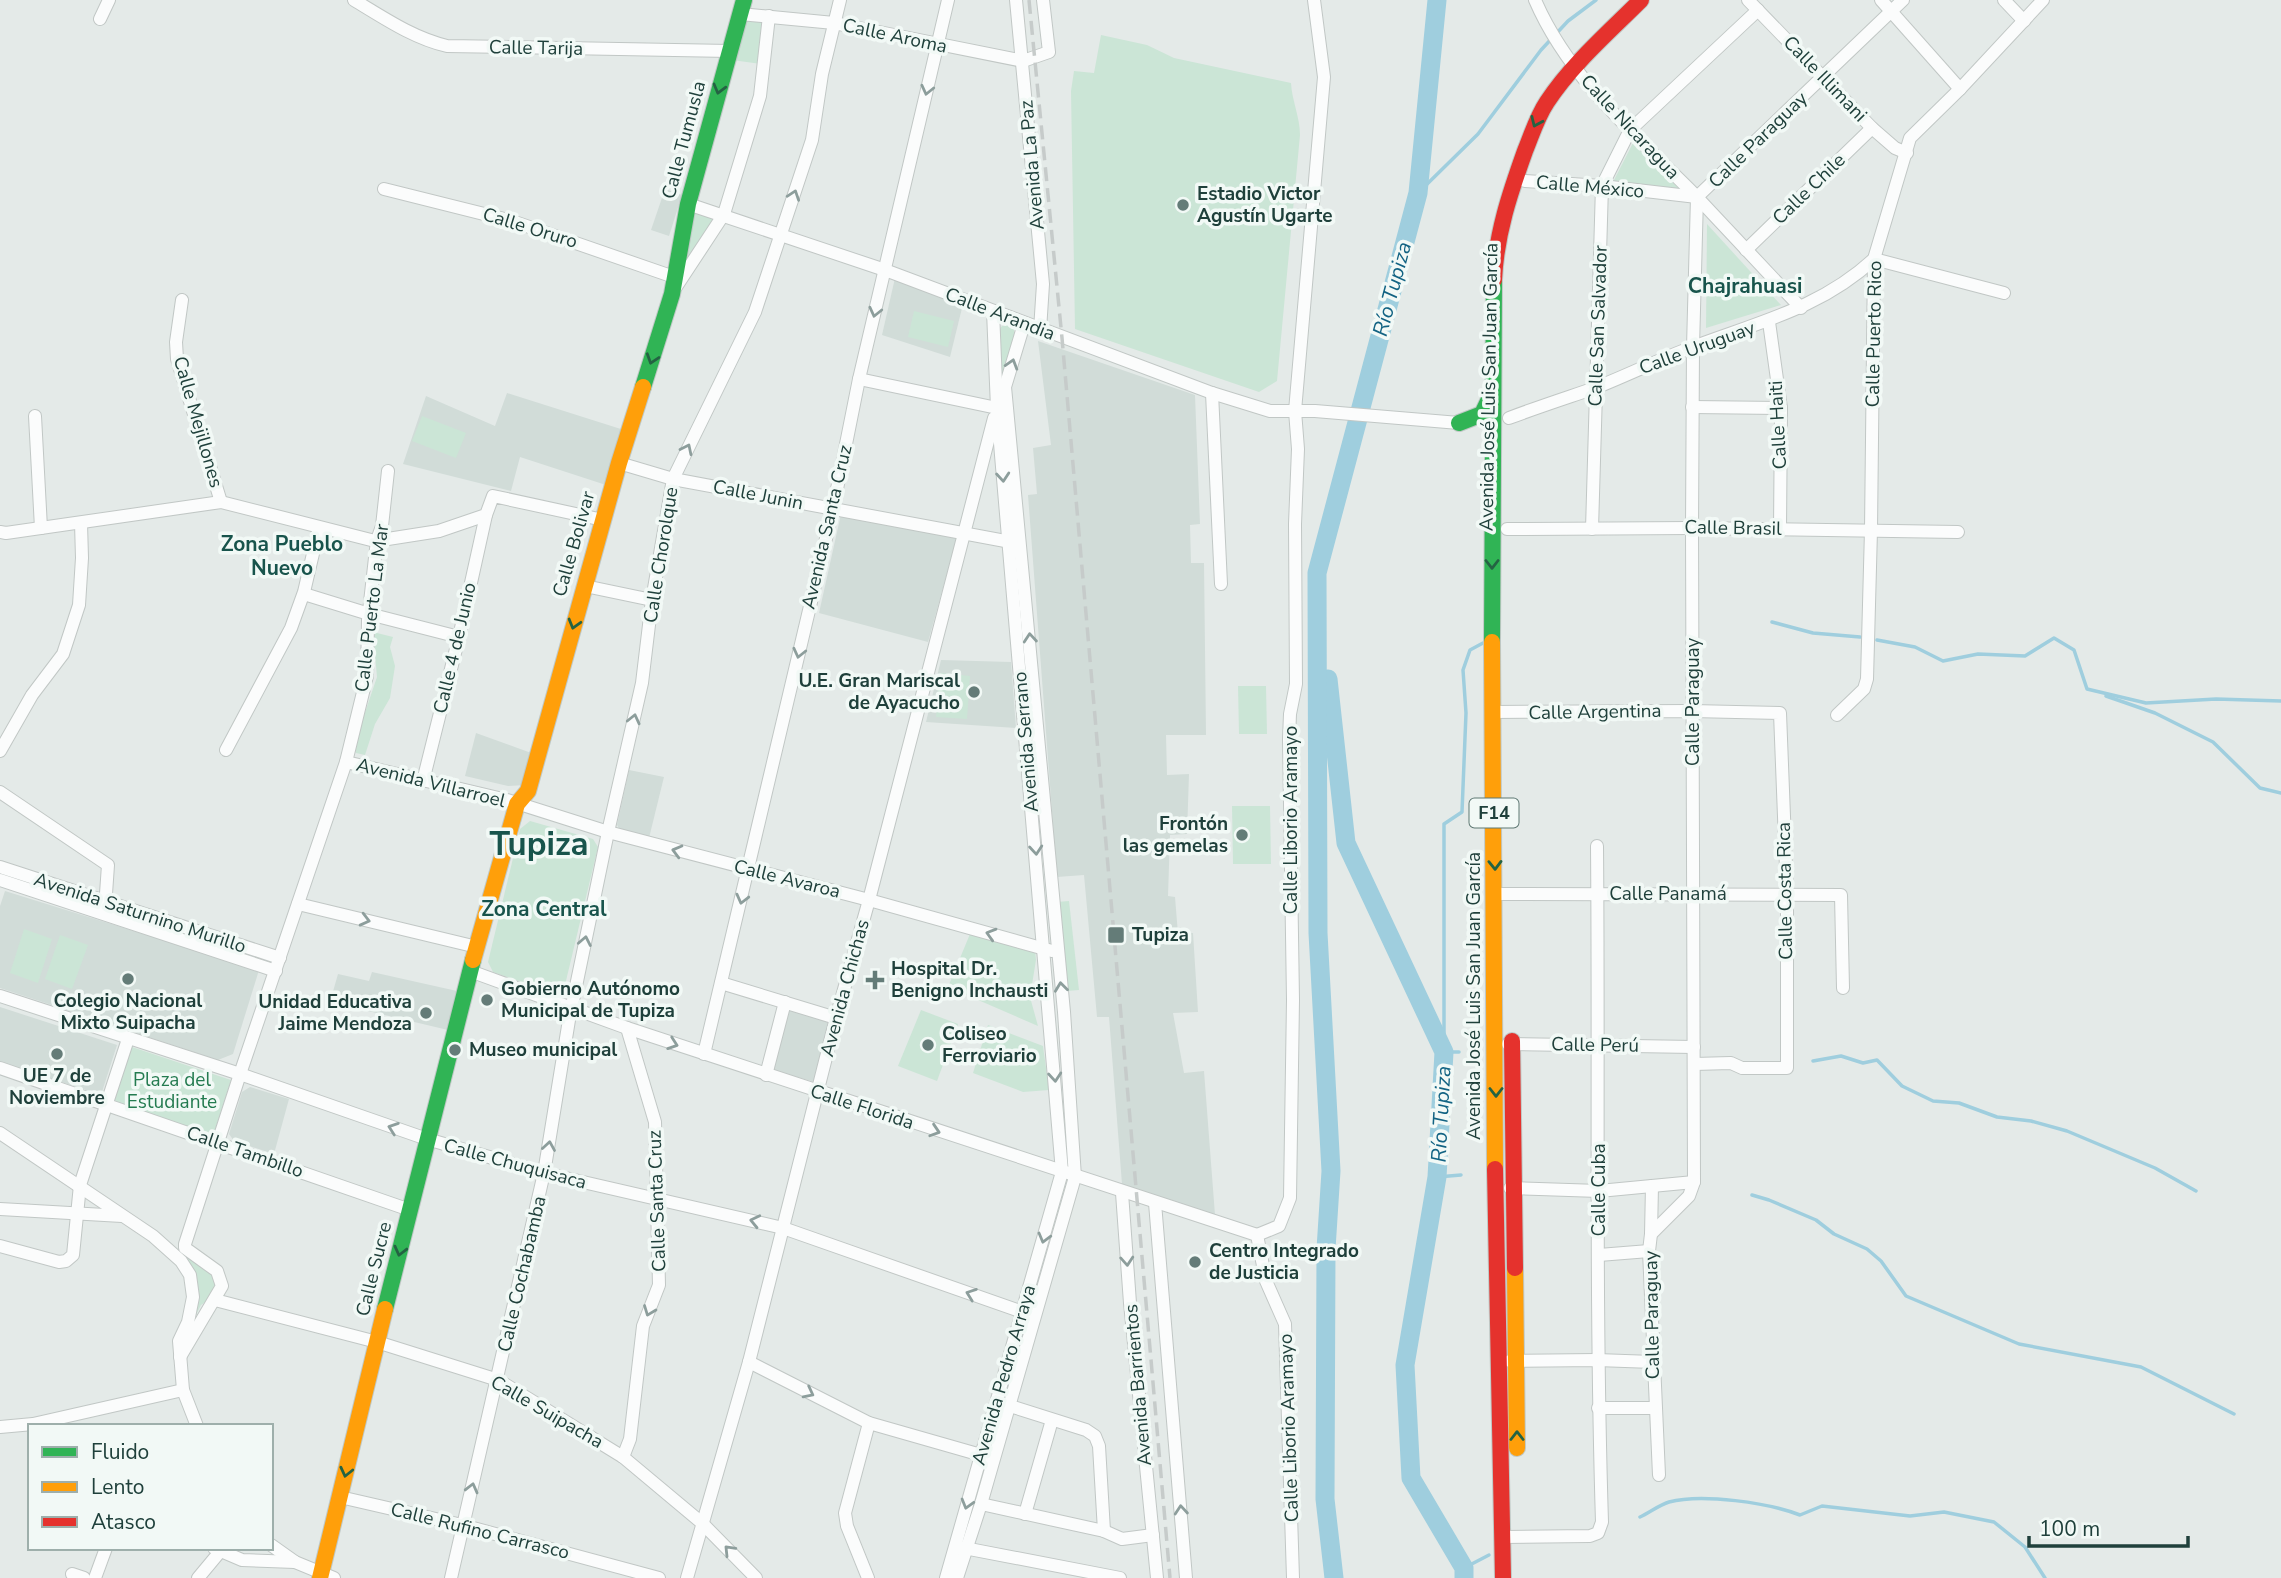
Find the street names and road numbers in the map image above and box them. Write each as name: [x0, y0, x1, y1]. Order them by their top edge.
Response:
street label: Calle Aroma: [840, 12, 950, 60]
street label: Calle Illimani: [1777, 30, 1873, 128]
street label: Calle Tarija: [489, 34, 583, 62]
street label: Calle Nicaragua: [1575, 69, 1685, 185]
street label: Calle Tumusla: [656, 78, 712, 202]
street label: Calle Paraguay: [1703, 86, 1813, 194]
street label: Avenida La Paz: [1013, 99, 1051, 231]
street label: Calle Chile: [1767, 148, 1851, 230]
street label: Calle México: [1535, 169, 1645, 205]
street label: Calle Oruro: [479, 201, 581, 255]
street label: Avenida José Luis San Juan García: [1473, 243, 1505, 531]
street label: Calle San Salvador: [1582, 245, 1614, 407]
street label: Calle Puerto Rico: [1860, 260, 1888, 408]
street label: Calle Arandia: [941, 281, 1059, 347]
street label: Calle Uruguay: [1635, 315, 1759, 381]
street label: Calle Mejillones: [167, 353, 229, 491]
street label: Calle Haiti: [1763, 380, 1793, 470]
street label: Avenida Santa Cruz: [795, 442, 859, 612]
street label: Calle Junin: [711, 474, 805, 516]
street label: Calle Chorolque: [637, 485, 685, 625]
street label: Calle Bolivar: [547, 488, 602, 600]
street label: Calle Brasil: [1684, 514, 1782, 542]
street label: Calle Puerto La Mar: [349, 522, 395, 693]
street label: Calle 4 de Junio: [427, 580, 483, 716]
street label: Calle Paraguay: [1680, 637, 1706, 766]
street label: Avenida Serrano: [1007, 671, 1045, 813]
street label: Calle Argentina: [1528, 698, 1662, 726]
street label: Calle Liborio Aramayo: [1278, 726, 1304, 914]
street label: Avenida Villarroel: [354, 752, 509, 814]
road number: F14: [1470, 798, 1518, 828]
street label: Calle Costa Rica: [1771, 822, 1799, 960]
street label: Avenida José Luis San Juan García: [1461, 852, 1487, 1140]
street label: Calle Avaroa: [731, 853, 843, 905]
street label: Avenida Saturnino Murillo: [31, 866, 249, 960]
street label: Calle Panamá: [1609, 881, 1727, 907]
street label: Avenida Chichas: [814, 916, 876, 1060]
street label: Calle Perú: [1551, 1031, 1639, 1059]
street label: Calle Florida: [807, 1078, 917, 1136]
street label: Calle Tambillo: [183, 1120, 307, 1184]
street label: Calle Santa Cruz: [642, 1129, 672, 1272]
street label: Calle Chuquisaca: [441, 1132, 589, 1196]
street label: Calle Cuba: [1586, 1143, 1612, 1237]
street label: Calle Cochabamba: [491, 1193, 553, 1355]
street label: Calle Sucre: [350, 1219, 398, 1319]
street label: Calle Paraguay: [1638, 1250, 1666, 1380]
street label: Avenida Pedro Arraya: [966, 1282, 1042, 1468]
street label: Avenida Barrientos: [1118, 1303, 1158, 1467]
street label: Calle Liborio Aramayo: [1273, 1333, 1305, 1523]
street label: Calle Suipacha: [486, 1369, 608, 1455]
street label: Calle Rufino Carrasco: [388, 1496, 572, 1566]

